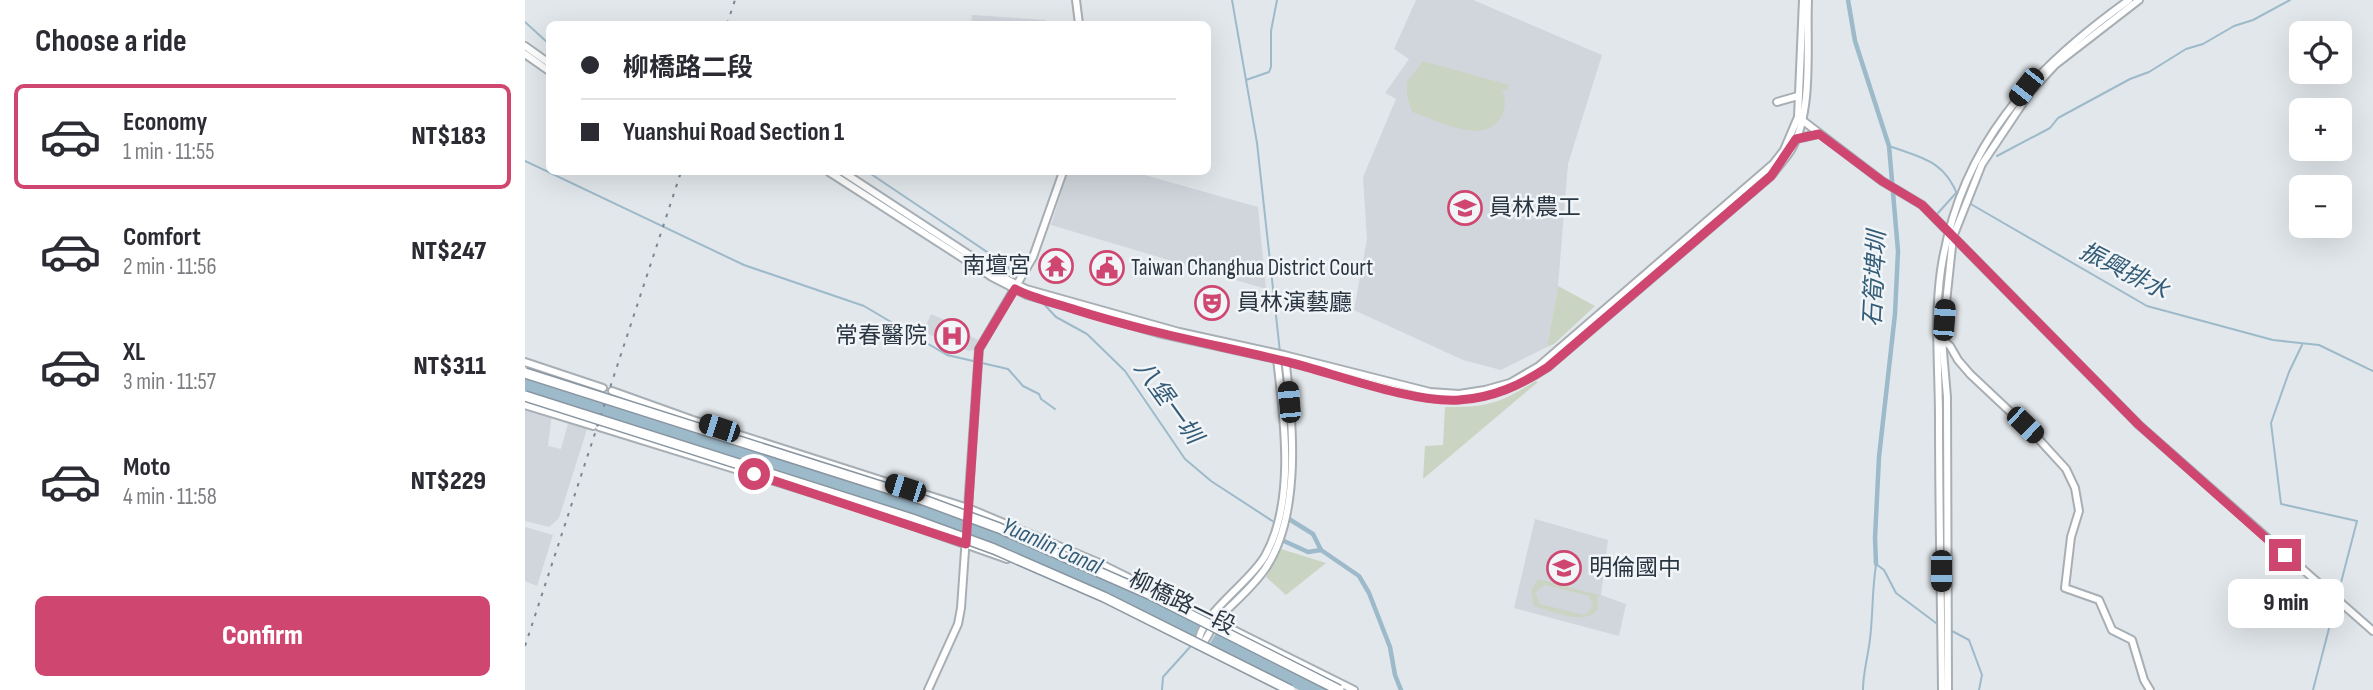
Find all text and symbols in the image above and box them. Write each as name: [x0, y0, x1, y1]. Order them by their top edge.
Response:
map controls: [2289, 21, 2352, 238]
button: locate: [2289, 21, 2352, 84]
text: Choose a ride: [35, 22, 187, 61]
text: 柳橋路二段: [623, 53, 753, 84]
car: [2005, 64, 2048, 110]
button: +: [2289, 98, 2352, 161]
icon: car: [39, 105, 102, 168]
text: Economy: [123, 107, 207, 138]
text: Yuanshui Road Section 1: [623, 117, 844, 148]
text: NT$183: [411, 121, 486, 152]
text: 1 min · 11:55: [123, 138, 214, 166]
button: −: [2289, 175, 2352, 238]
school or university icon: 員林農工: [1446, 189, 1484, 227]
place label: 員林農工: [1489, 194, 1581, 222]
icon: car: [39, 220, 102, 283]
text: Comfort: [123, 222, 201, 253]
water label: 石筍埤圳: [1858, 227, 1892, 328]
text: NT$247: [411, 236, 486, 267]
water label: 振興排水: [2075, 236, 2174, 306]
temple icon: 南壇宮: [1037, 247, 1075, 285]
public building icon: Taiwan Changhua District Court: [1088, 249, 1126, 287]
place label: 南壇宮: [962, 252, 1031, 280]
text: 2 min · 11:56: [123, 253, 217, 281]
place label: Taiwan Changhua District Court: [1131, 254, 1373, 282]
theatre icon: 員林演藝廳: [1193, 284, 1231, 322]
place label: 員林演藝廳: [1237, 289, 1352, 317]
car: [1933, 298, 1956, 342]
hospital icon: 常春醫院: [933, 317, 971, 355]
place label: 常春醫院: [835, 322, 927, 350]
icon: car: [39, 335, 102, 398]
text: XL: [123, 337, 145, 368]
text: NT$311: [413, 351, 486, 382]
water label: 八堡一圳: [1128, 355, 1210, 452]
text: 3 min · 11:57: [123, 368, 216, 396]
car: [1277, 380, 1302, 424]
car: [2003, 403, 2048, 447]
car: [696, 412, 743, 444]
icon: car: [39, 450, 102, 513]
text: Moto: [123, 452, 171, 483]
route start: [738, 458, 770, 490]
text: NT$229: [411, 466, 486, 497]
car: [882, 472, 929, 504]
text: 4 min · 11:58: [123, 483, 217, 511]
water label: Yuanlin Canal: [997, 511, 1107, 581]
route end: [2269, 539, 2301, 571]
school or university icon: 明倫國中: [1545, 549, 1583, 587]
car: [1931, 550, 1952, 592]
place label: 明倫國中: [1589, 554, 1681, 582]
street label: 柳橋路一段: [1124, 565, 1240, 641]
callout: 9 min: [2227, 580, 2343, 628]
text: 9 min: [2263, 589, 2309, 617]
button: Confirm: [35, 596, 490, 676]

